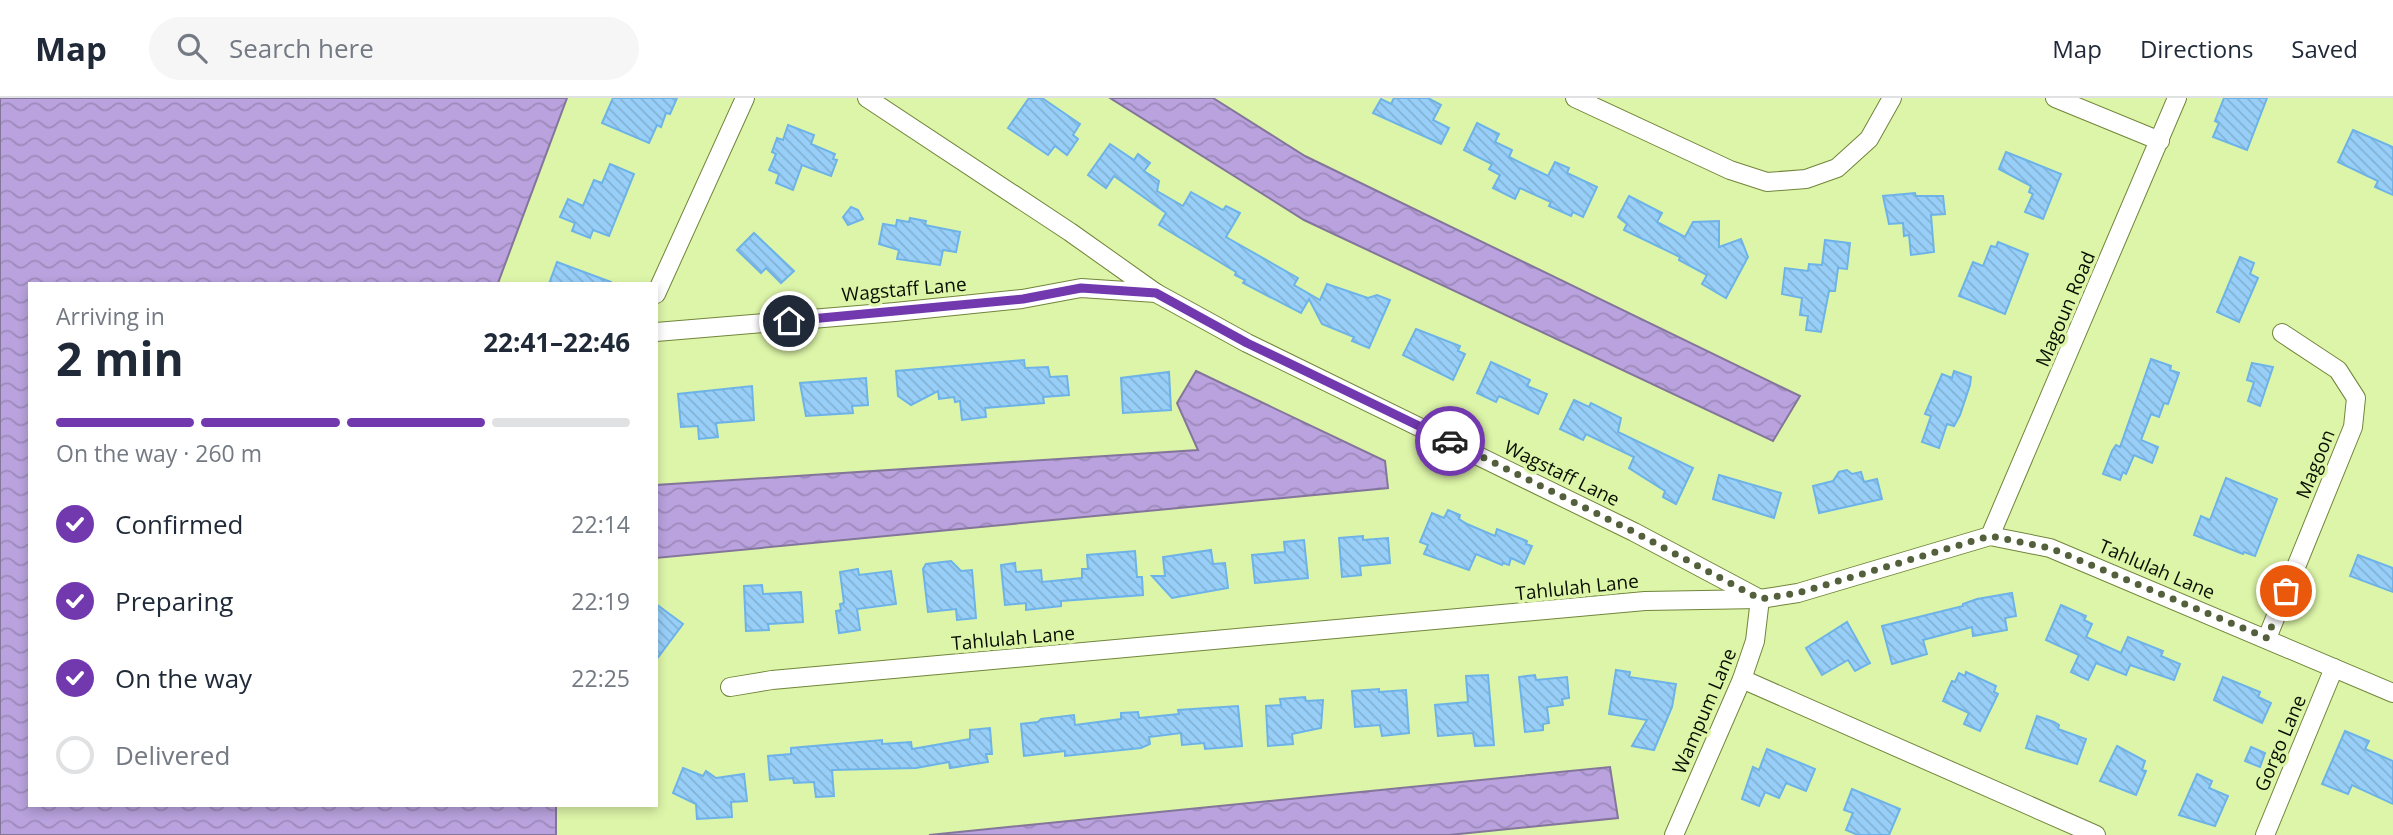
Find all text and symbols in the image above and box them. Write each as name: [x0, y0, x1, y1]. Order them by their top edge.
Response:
search box: [149, 17, 639, 80]
text: Map: [35, 26, 107, 71]
icon: search: [173, 29, 211, 67]
text: Search here: [229, 30, 374, 66]
text: Map: [2052, 32, 2102, 65]
text: Directions: [2140, 32, 2253, 65]
text: Saved: [2291, 32, 2358, 65]
street label: Magoun Road: [2029, 247, 2101, 371]
street label: Wagstaff Lane: [840, 271, 968, 307]
pin: [759, 291, 819, 351]
text: Arriving in: [56, 300, 165, 332]
icon: home: [770, 302, 808, 340]
text: 22:41–22:46: [483, 324, 630, 360]
text: 2 min: [56, 327, 184, 389]
courier: [1415, 406, 1485, 476]
icon: car: [1431, 422, 1469, 460]
street label: Magoon: [2289, 426, 2341, 502]
street label: Wagstaff Lane: [1500, 434, 1624, 512]
text: On the way · 260 m: [56, 437, 262, 469]
icon: check: [56, 505, 94, 543]
text: Confirmed: [115, 506, 243, 542]
text: 22:14: [571, 508, 630, 540]
street label: Tahlulah Lane: [2095, 533, 2219, 605]
pin: [2256, 561, 2316, 621]
street label: Tahlulah Lane: [1514, 568, 1640, 606]
icon: bag: [2267, 572, 2305, 610]
icon: check: [56, 582, 94, 620]
text: Preparing: [115, 583, 233, 619]
text: 22:19: [571, 585, 630, 617]
street label: Tahlulah Lane: [950, 620, 1076, 656]
street label: Wampum Lane: [1666, 644, 1742, 778]
icon: check: [56, 659, 94, 697]
text: On the way: [115, 660, 252, 696]
text: 22:25: [571, 662, 630, 694]
street label: Gorgo Lane: [2248, 691, 2312, 795]
text: Delivered: [115, 737, 230, 773]

